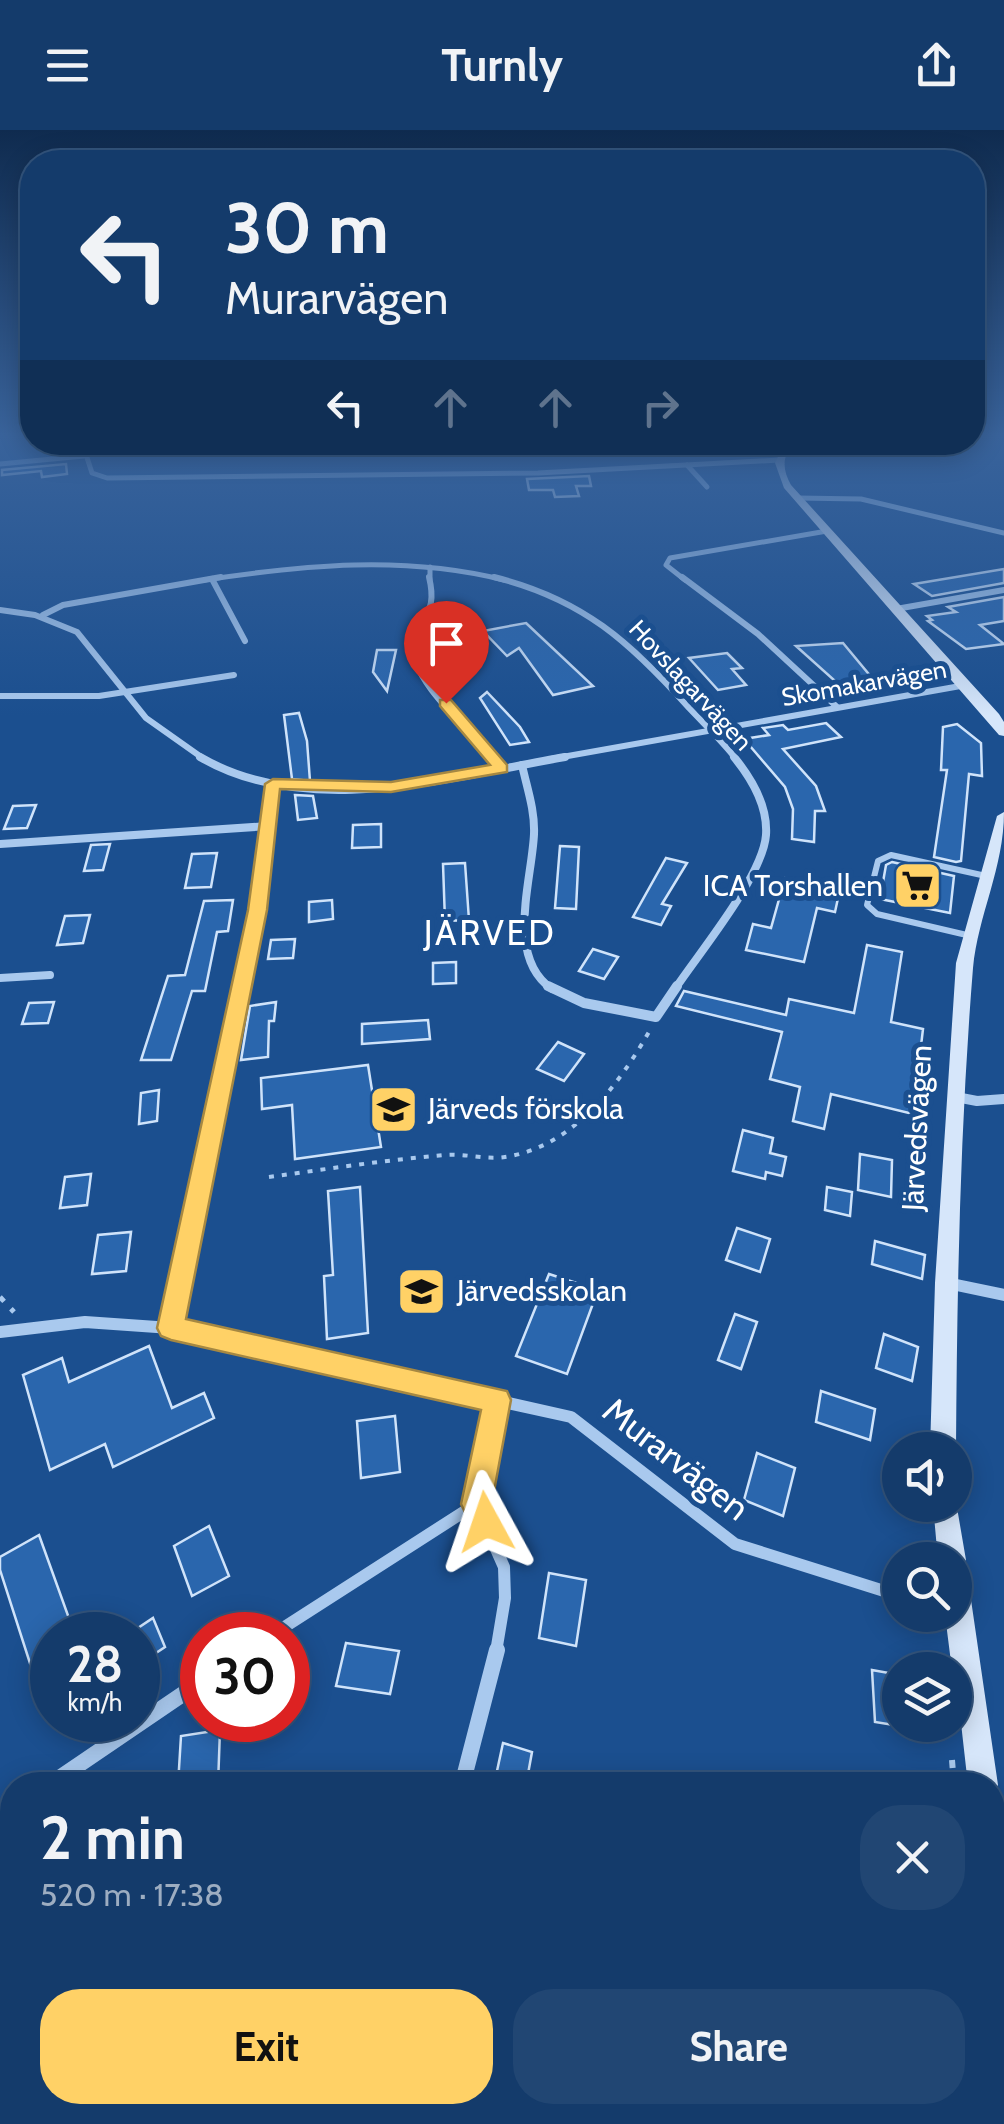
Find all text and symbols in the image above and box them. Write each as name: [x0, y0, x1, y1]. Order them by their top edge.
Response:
icon: menu: [40, 38, 95, 93]
text: Turnly: [441, 38, 563, 92]
icon: share: [909, 38, 964, 93]
text: 30 m: [225, 185, 389, 271]
icon: left: [60, 190, 190, 320]
text: Murarvägen: [225, 271, 448, 325]
icon: left: [318, 380, 373, 435]
icon: ahead: [423, 380, 478, 435]
icon: ahead: [528, 380, 583, 435]
icon: right: [633, 380, 688, 435]
pin: [404, 601, 489, 704]
street label: Hovslagarvägen: [623, 614, 759, 756]
icon: arrive: [419, 616, 474, 671]
street label: Skomakarvägen: [779, 654, 949, 712]
supermarket icon: ICA Torshallen: [892, 860, 944, 912]
place label: ICA Torshallen: [703, 867, 883, 904]
district label: JÄRVED: [423, 911, 556, 954]
street label: Järvedsvägen: [894, 1044, 939, 1213]
school or university icon: Järveds förskola: [367, 1083, 419, 1135]
place label: Järveds förskola: [427, 1090, 624, 1127]
school or university icon: Järvedsskolan: [396, 1265, 448, 1317]
place label: Järvedsskolan: [456, 1272, 627, 1309]
street label: Murarvägen: [595, 1388, 758, 1529]
map controls: [882, 1432, 972, 1742]
button: sound: [882, 1432, 972, 1522]
position arrow: [434, 1470, 538, 1574]
button: search: [882, 1542, 972, 1632]
speed limit sign: 30: [180, 1612, 310, 1742]
text: 28: [67, 1634, 123, 1695]
button: layers: [882, 1652, 972, 1742]
text: km/h: [68, 1687, 122, 1717]
text: 2 min: [40, 1801, 185, 1874]
button: close: [860, 1805, 965, 1910]
text: 520 m · 17:38: [40, 1875, 224, 1914]
button: Exit: [40, 1989, 493, 2104]
button: Share: [513, 1989, 965, 2104]

